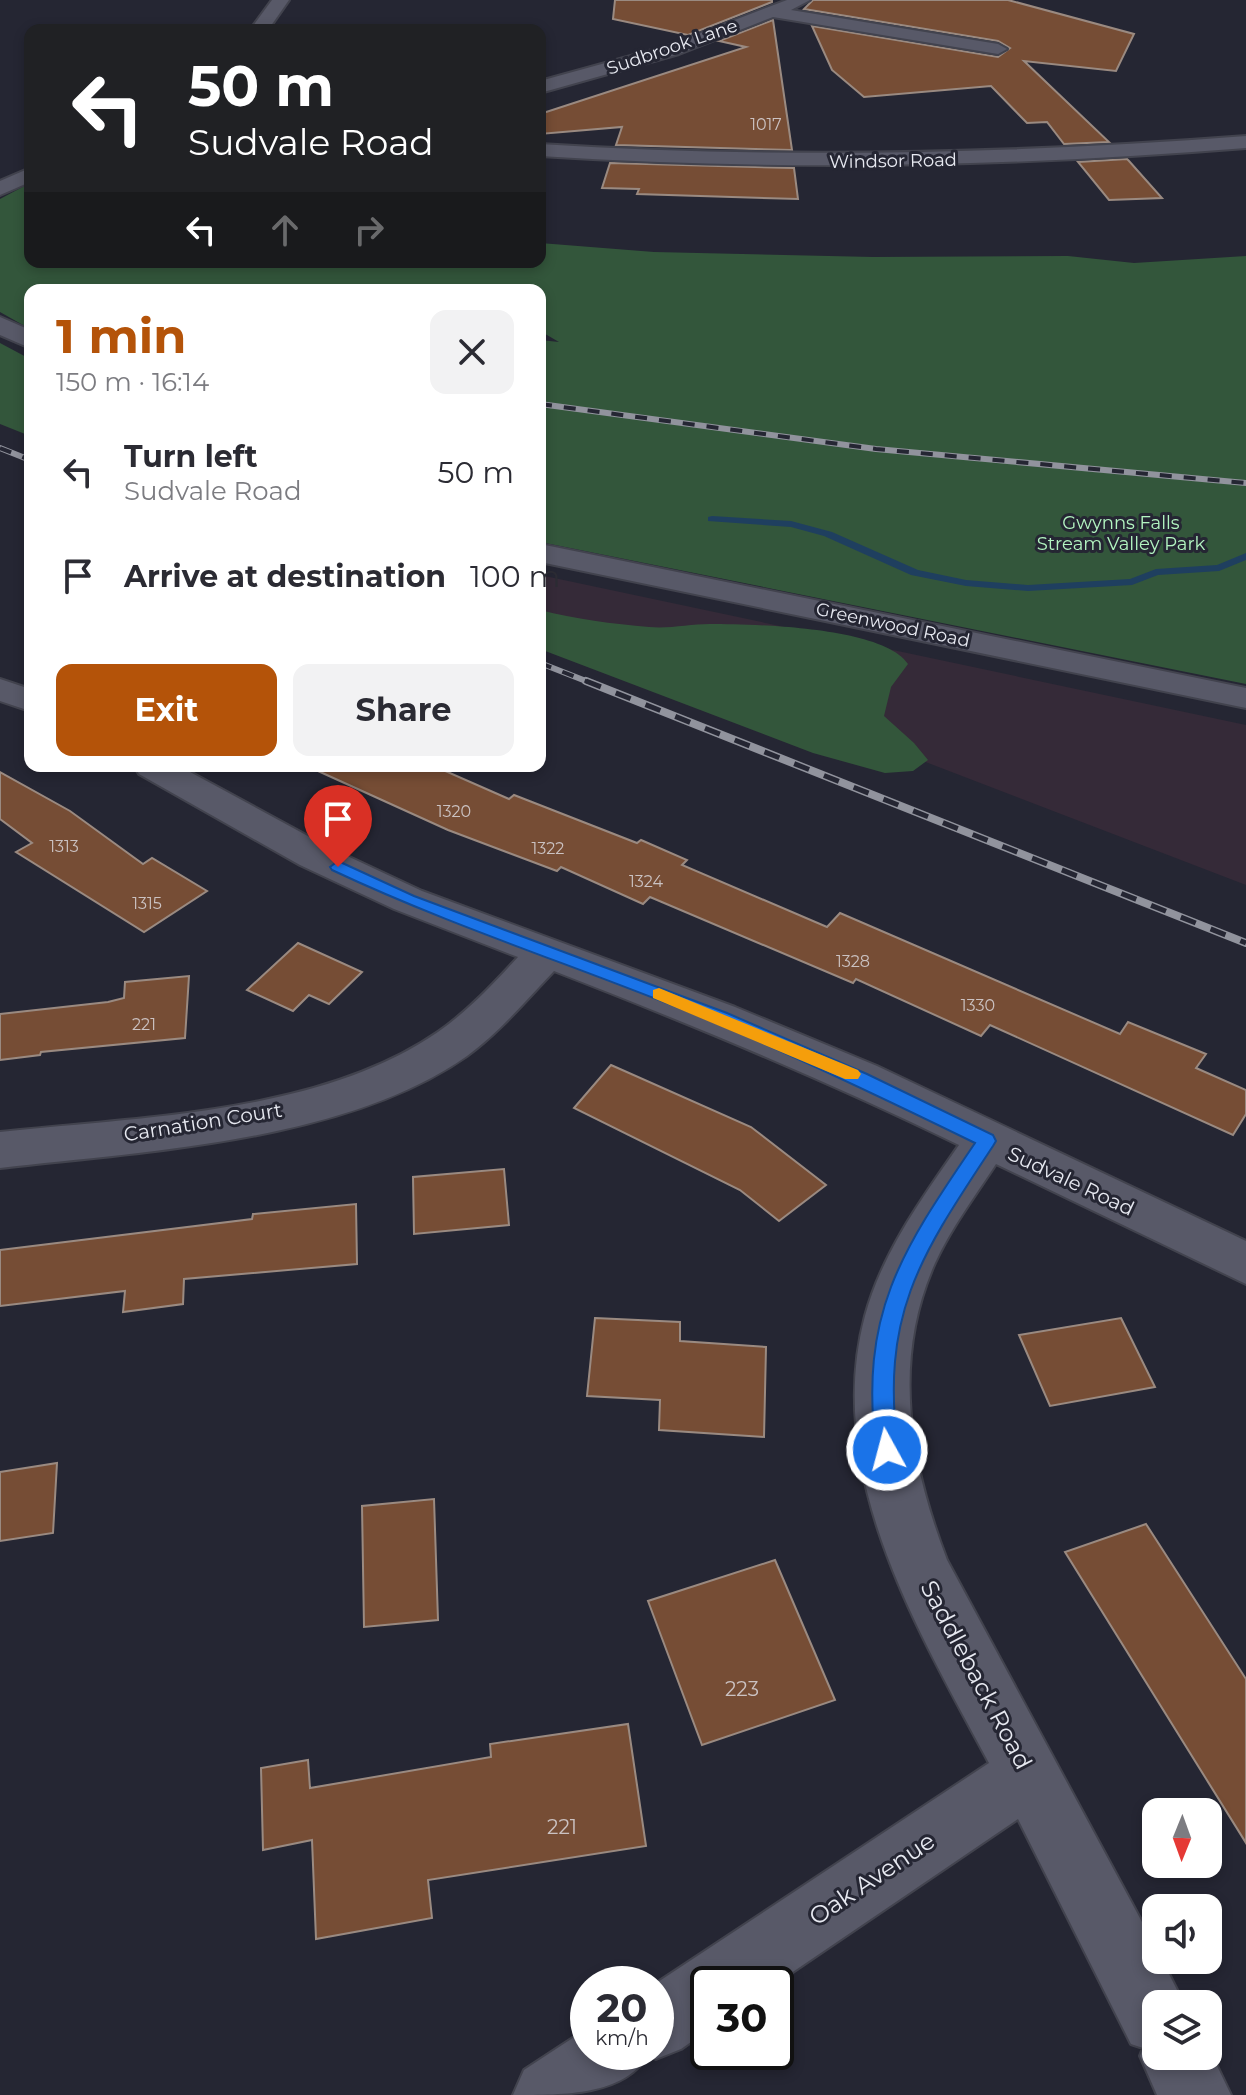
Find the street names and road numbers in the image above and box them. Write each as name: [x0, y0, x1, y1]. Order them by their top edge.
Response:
street label: Sudbrook Lane: [604, 14, 740, 80]
street label: Windsor Road: [829, 149, 957, 173]
street label: Greenwood Road: [814, 598, 972, 652]
street label: Carnation Court: [122, 1098, 284, 1146]
street label: Sudvale Road: [1004, 1141, 1138, 1221]
street label: Saddleback Road: [914, 1575, 1038, 1774]
street label: Oak Avenue: [803, 1826, 940, 1931]

